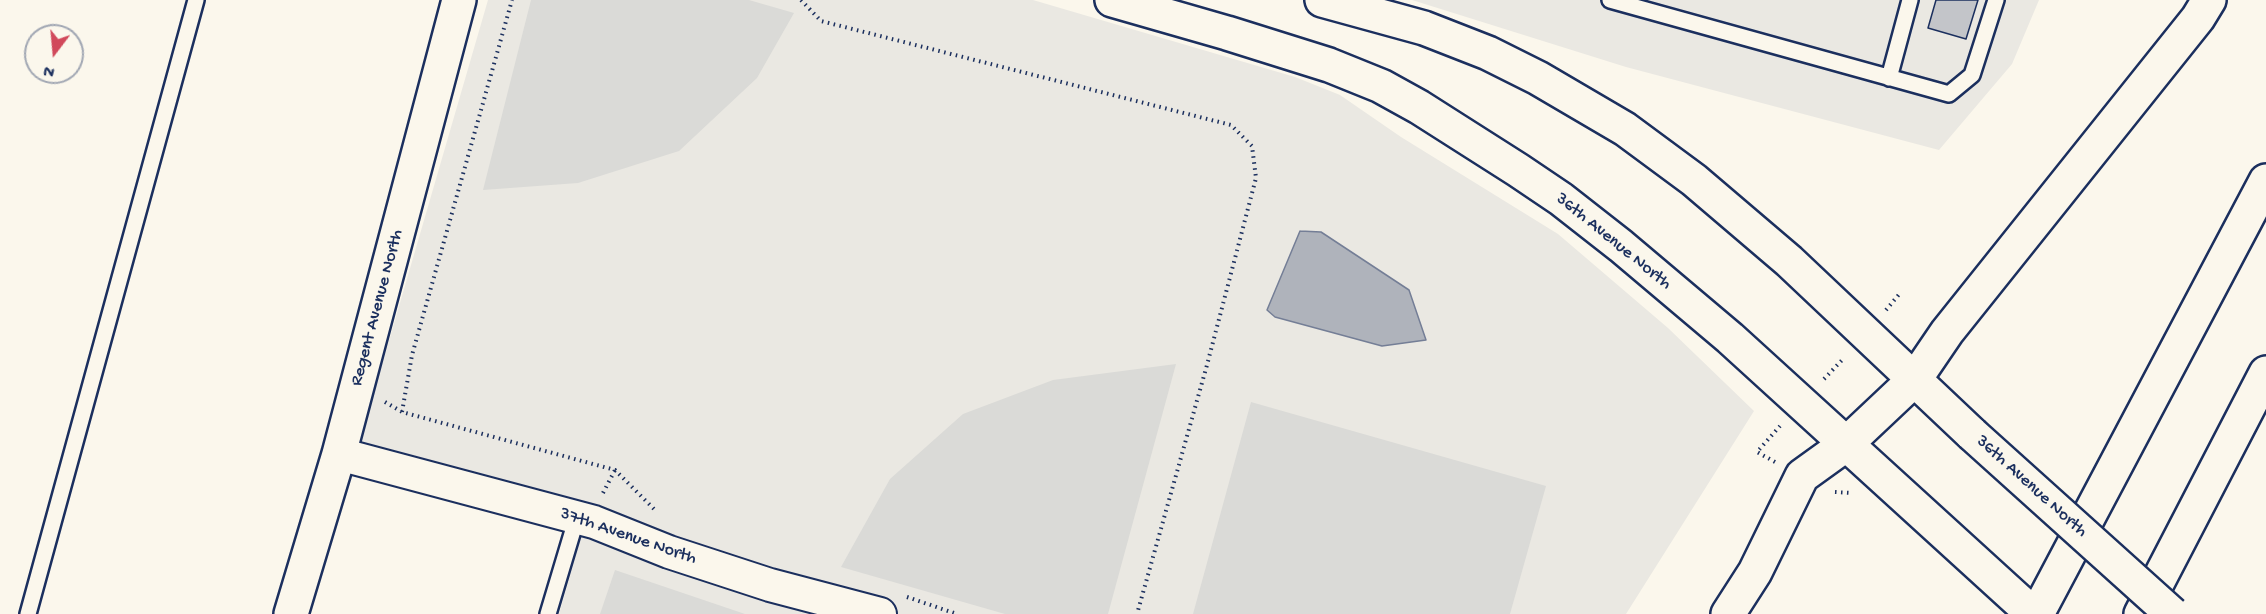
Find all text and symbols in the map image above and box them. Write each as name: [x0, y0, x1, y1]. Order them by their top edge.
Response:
north arrow: [24, 24, 84, 84]
text: N: [42, 59, 57, 80]
street label: 36th Avenue North: [1551, 189, 1675, 295]
street label: Regent Avenue North: [347, 227, 409, 389]
street label: 36th Avenue North: [1971, 431, 2091, 543]
street label: 37th Avenue North: [557, 504, 699, 570]

